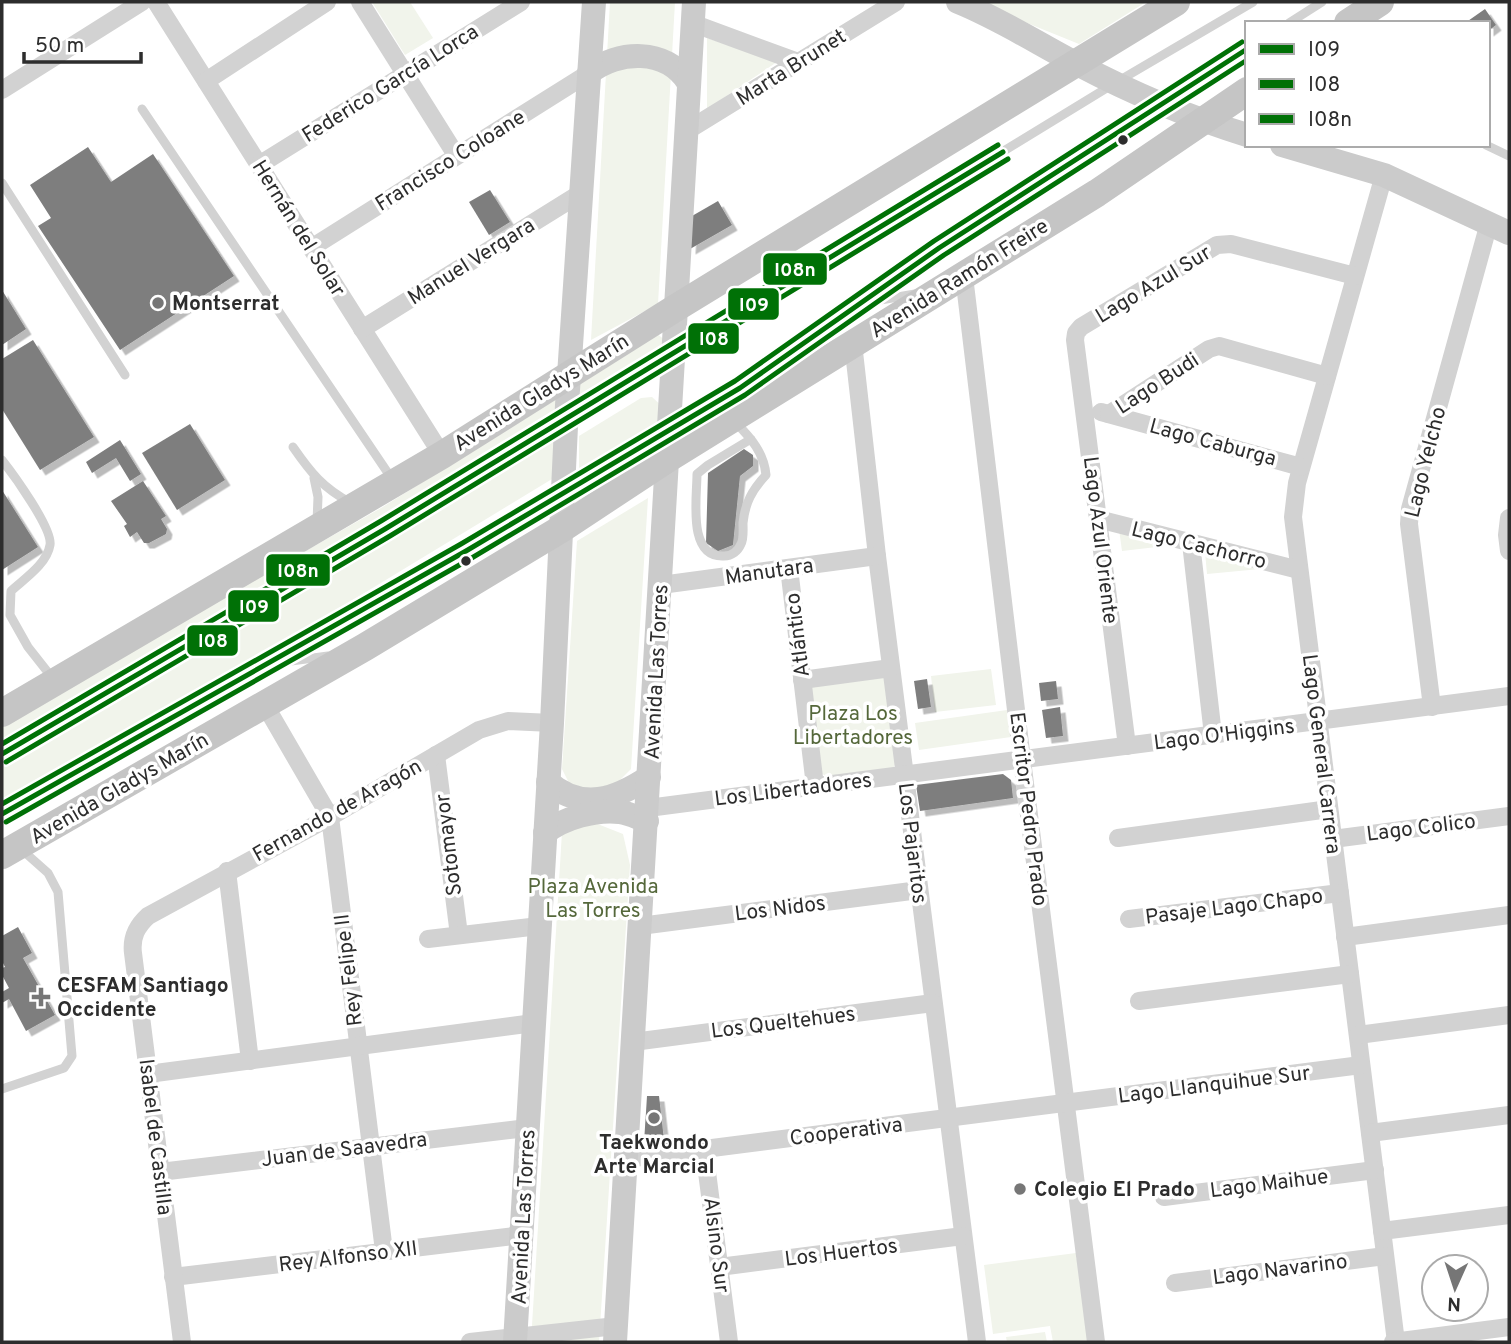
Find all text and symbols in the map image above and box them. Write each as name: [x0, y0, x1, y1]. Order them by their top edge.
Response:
street label: Federico García Lorca: [297, 19, 484, 150]
scale bar: [24, 21, 142, 65]
legend: [1245, 21, 1490, 147]
street label: Marta Brunet: [732, 24, 852, 113]
text: 50 m: [35, 33, 84, 60]
text: I09: [1308, 37, 1340, 64]
text: I08: [1308, 72, 1340, 99]
street label: Francisco Coloane: [371, 104, 531, 218]
text: I08n: [1308, 107, 1352, 134]
unlabelled marker: [1116, 133, 1130, 147]
street label: Hernán del Solar: [245, 155, 351, 302]
street label: Manuel Vergara: [403, 212, 540, 312]
street label: Avenida Ramón Freire: [866, 213, 1054, 345]
street label: Lago Azul Sur: [1091, 240, 1217, 330]
line badge: I08n: [762, 252, 828, 286]
text: I08n: [774, 259, 816, 283]
line badge: I09: [727, 287, 780, 321]
place label: Montserrat: [172, 291, 279, 318]
text: I09: [739, 294, 769, 318]
marker: Montserrat: [150, 295, 166, 311]
line badge: I08: [687, 322, 740, 355]
street label: Avenida Gladys Marín: [449, 328, 635, 458]
text: I08: [699, 328, 729, 352]
street label: Lago Budi: [1111, 347, 1205, 421]
street label: Lago Yelcho: [1400, 404, 1453, 521]
street label: Lago Caburga: [1146, 414, 1279, 473]
street label: Lago Azul Oriente: [1076, 455, 1123, 626]
street label: Lago Cachorro: [1128, 517, 1269, 576]
line badge: I08n: [265, 553, 331, 587]
street label: Manutara: [723, 553, 815, 592]
unlabelled marker: [459, 554, 473, 568]
text: I08n: [277, 560, 319, 584]
street label: Avenida Las Torres: [639, 584, 676, 760]
line badge: I09: [227, 589, 280, 623]
street label: Atlántico: [780, 591, 817, 679]
text: I09: [239, 596, 269, 620]
line badge: I08: [186, 624, 239, 657]
text: I08: [198, 630, 228, 654]
street label: Lago General Carrera: [1295, 653, 1346, 856]
park label: Plaza Los Libertadores: [793, 701, 913, 752]
street label: Escritor Pedro Prado: [1002, 711, 1053, 908]
street label: Lago O'Higgins: [1152, 713, 1296, 758]
street label: Avenida Gladys Marín: [26, 727, 214, 851]
street label: Fernando de Aragón: [248, 754, 427, 869]
street label: Los Libertadores: [713, 767, 873, 814]
street label: Los Pajaritos: [891, 781, 932, 905]
street label: Sotomayor: [430, 792, 469, 897]
street label: Lago Colico: [1365, 808, 1477, 849]
park label: Plaza Avenida Las Torres: [528, 874, 658, 925]
street label: Pasaje Lago Chapo: [1144, 883, 1325, 932]
street label: Los Nidos: [733, 891, 827, 928]
street label: Rey Felipe II: [329, 912, 370, 1027]
place label: CESFAM Santiago Occidente: [57, 973, 229, 1024]
marker: CESFAM Santiago Occidente: [31, 987, 51, 1007]
street label: Los Queltehues: [709, 1001, 857, 1046]
street label: Isabel de Castilla: [132, 1057, 177, 1217]
street label: Lago Llanquihue Sur: [1116, 1060, 1312, 1111]
marker: Taekwondo Arte Marcial: [646, 1110, 662, 1126]
street label: Cooperativa: [788, 1112, 904, 1153]
street label: Juan de Saavedra: [260, 1127, 429, 1174]
street label: Avenida Las Torres: [506, 1129, 543, 1305]
place label: Taekwondo Arte Marcial: [593, 1130, 715, 1181]
street label: Lago Maihue: [1209, 1164, 1330, 1205]
place label: Colegio El Prado: [1034, 1177, 1195, 1204]
marker: Colegio El Prado: [1012, 1181, 1028, 1197]
street label: Alsino Sur: [696, 1196, 735, 1295]
street label: Los Huertos: [783, 1233, 899, 1274]
street label: Rey Alfonso XII: [277, 1236, 419, 1279]
street label: Lago Navarino: [1211, 1249, 1349, 1292]
north arrow: [1420, 1253, 1490, 1323]
text: N: [1447, 1291, 1462, 1315]

